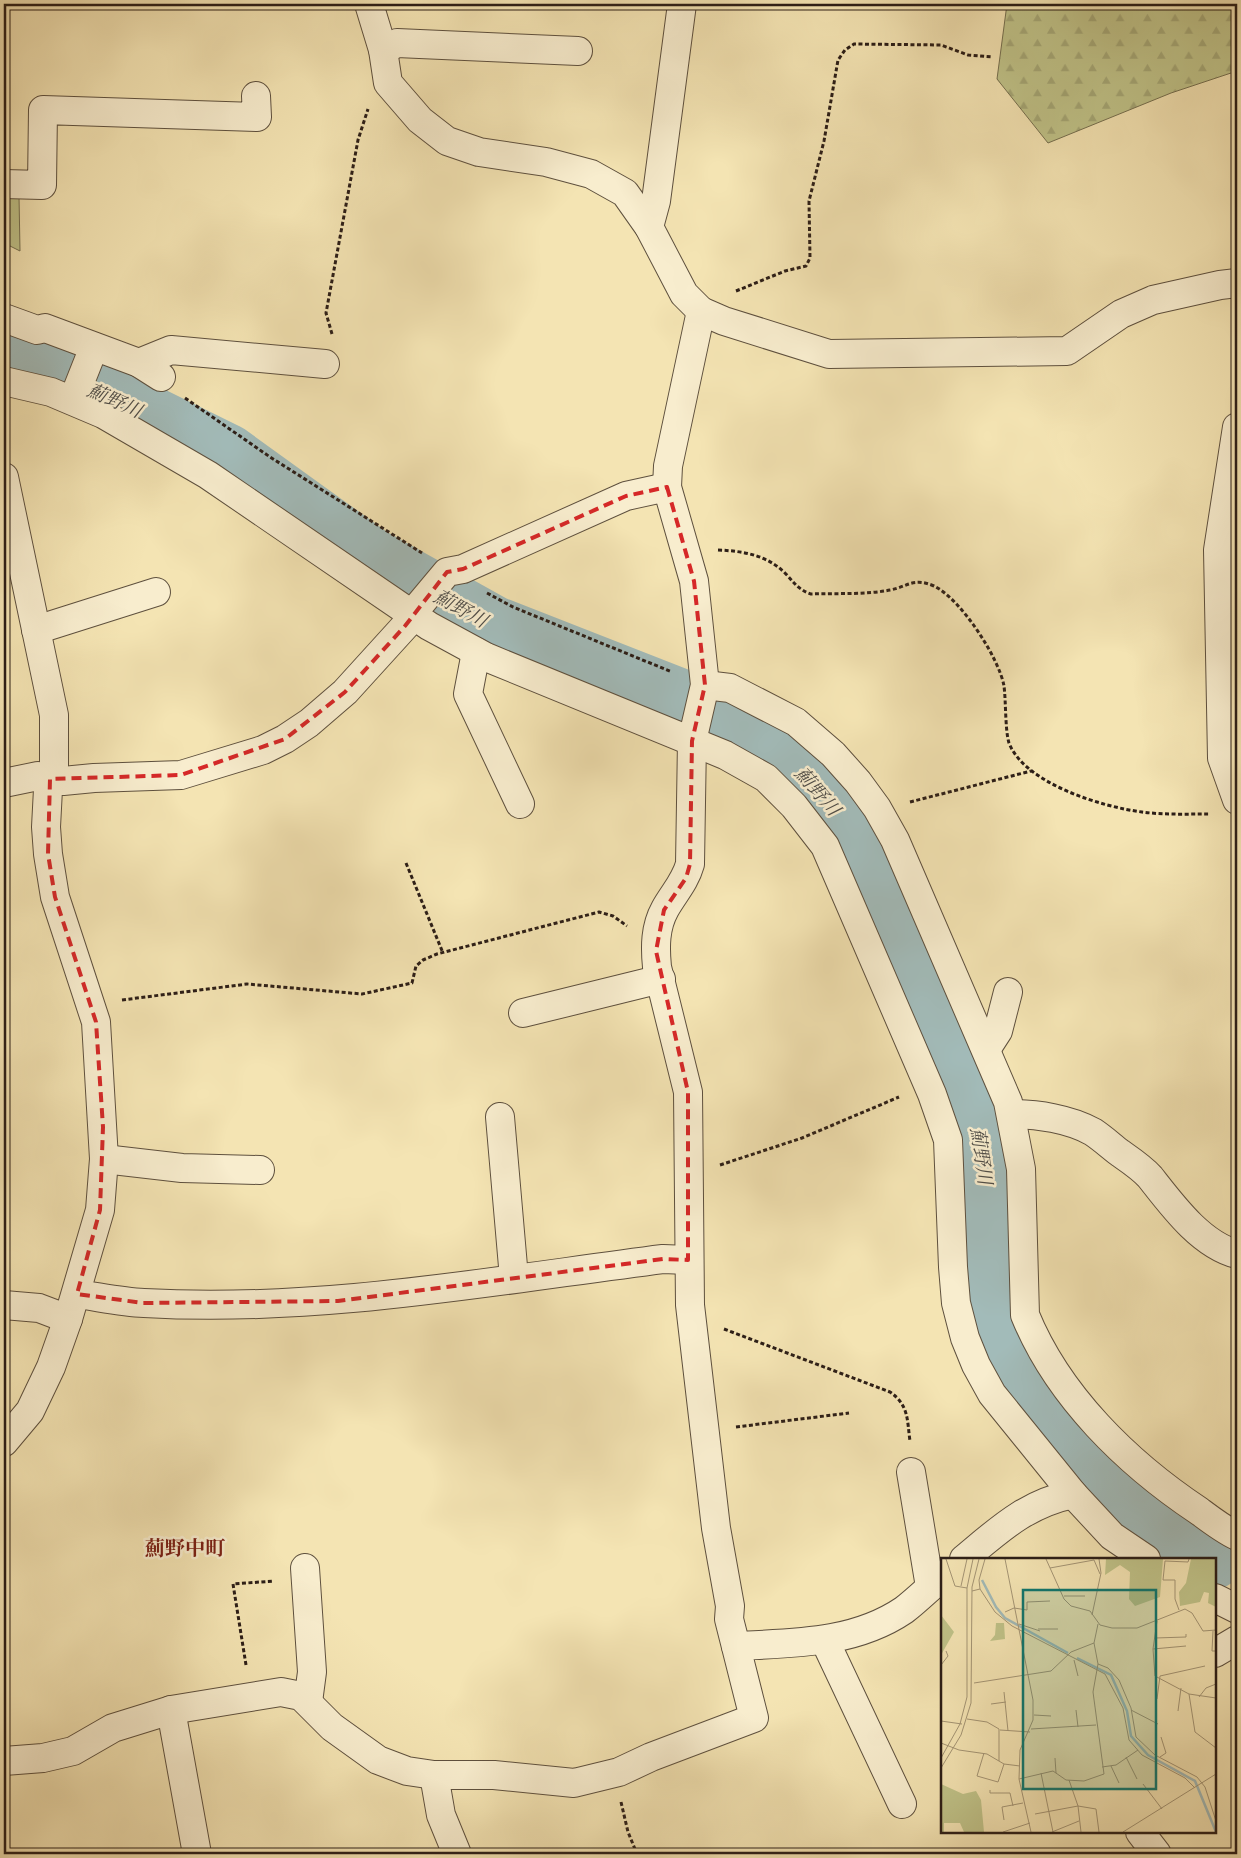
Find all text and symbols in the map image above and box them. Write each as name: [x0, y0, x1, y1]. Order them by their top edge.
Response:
water label: 薊野川: [84, 378, 147, 424]
water label: 薊野川: [430, 585, 493, 634]
water label: 薊野川: [789, 762, 846, 823]
water label: 薊野川: [965, 1126, 997, 1188]
district label: 薊野中町: [145, 1536, 226, 1561]
inset map: [941, 1558, 1216, 1833]

